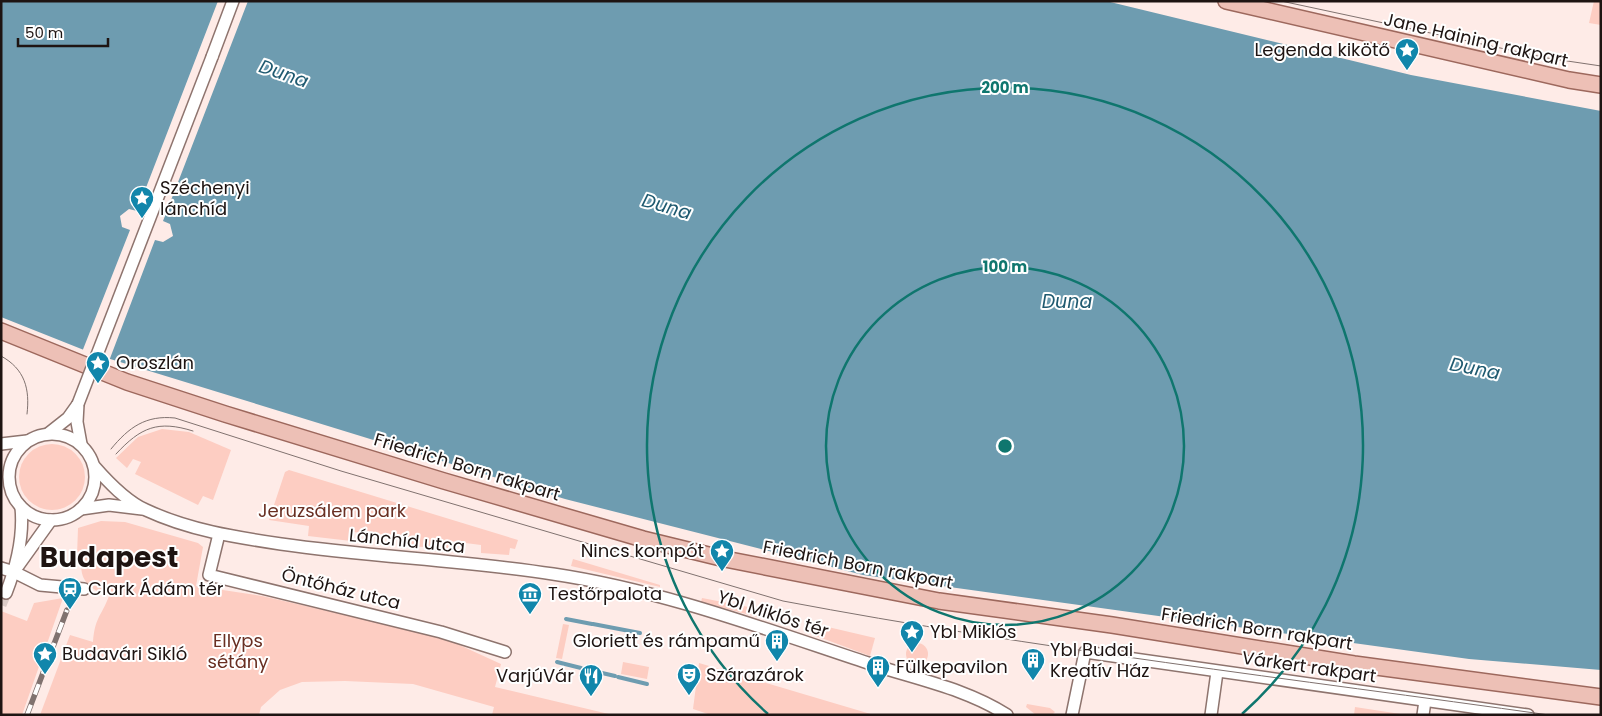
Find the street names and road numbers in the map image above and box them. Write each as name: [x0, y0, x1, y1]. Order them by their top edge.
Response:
street label: Jane Haining rakpart: [1381, 6, 1571, 73]
street label: Friedrich Born rakpart: [371, 426, 563, 507]
street label: Lánchíd utca: [348, 522, 466, 559]
street label: Friedrich Born rakpart: [761, 534, 955, 595]
street label: Öntőház utca: [279, 562, 403, 615]
street label: Ybl Miklós tér: [714, 584, 832, 643]
street label: Friedrich Born rakpart: [1160, 601, 1354, 656]
street label: Várkert rakpart: [1240, 645, 1378, 688]

